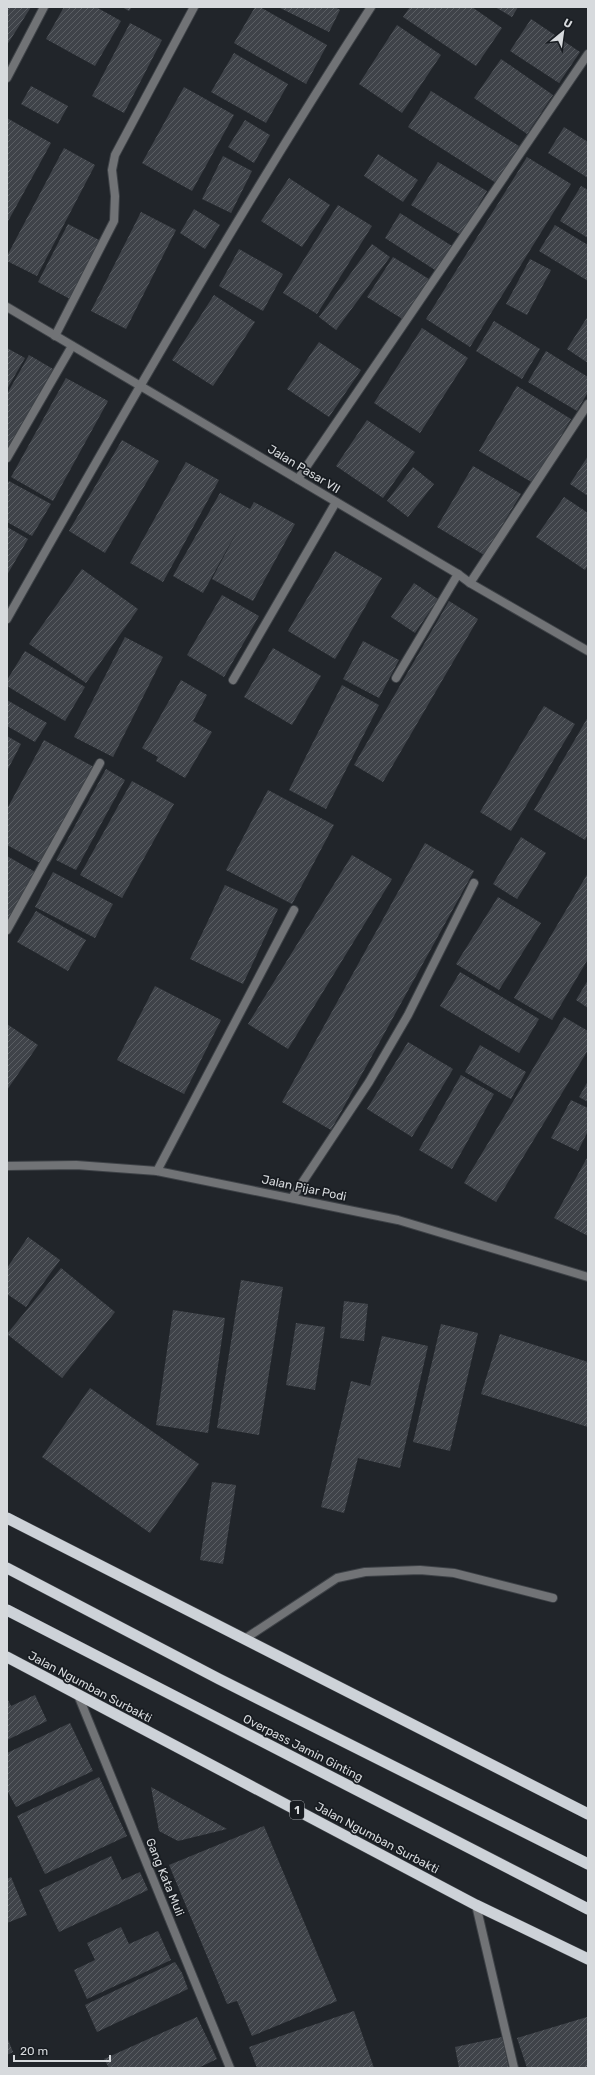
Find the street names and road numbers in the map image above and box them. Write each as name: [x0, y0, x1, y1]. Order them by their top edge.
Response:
street label: Jalan Pasar VII: [265, 442, 343, 496]
street label: Jalan Pijar Podi: [260, 1172, 348, 1204]
street label: Jalan Ngumban Surbakti: [26, 1648, 154, 1726]
street label: Overpass Jamin Ginting: [241, 1712, 365, 1784]
street label: Jalan Ngumban Surbakti: [313, 1799, 441, 1877]
road number: 1: [290, 1801, 304, 1819]
street label: Gang Kata Muli: [143, 1836, 187, 1918]

